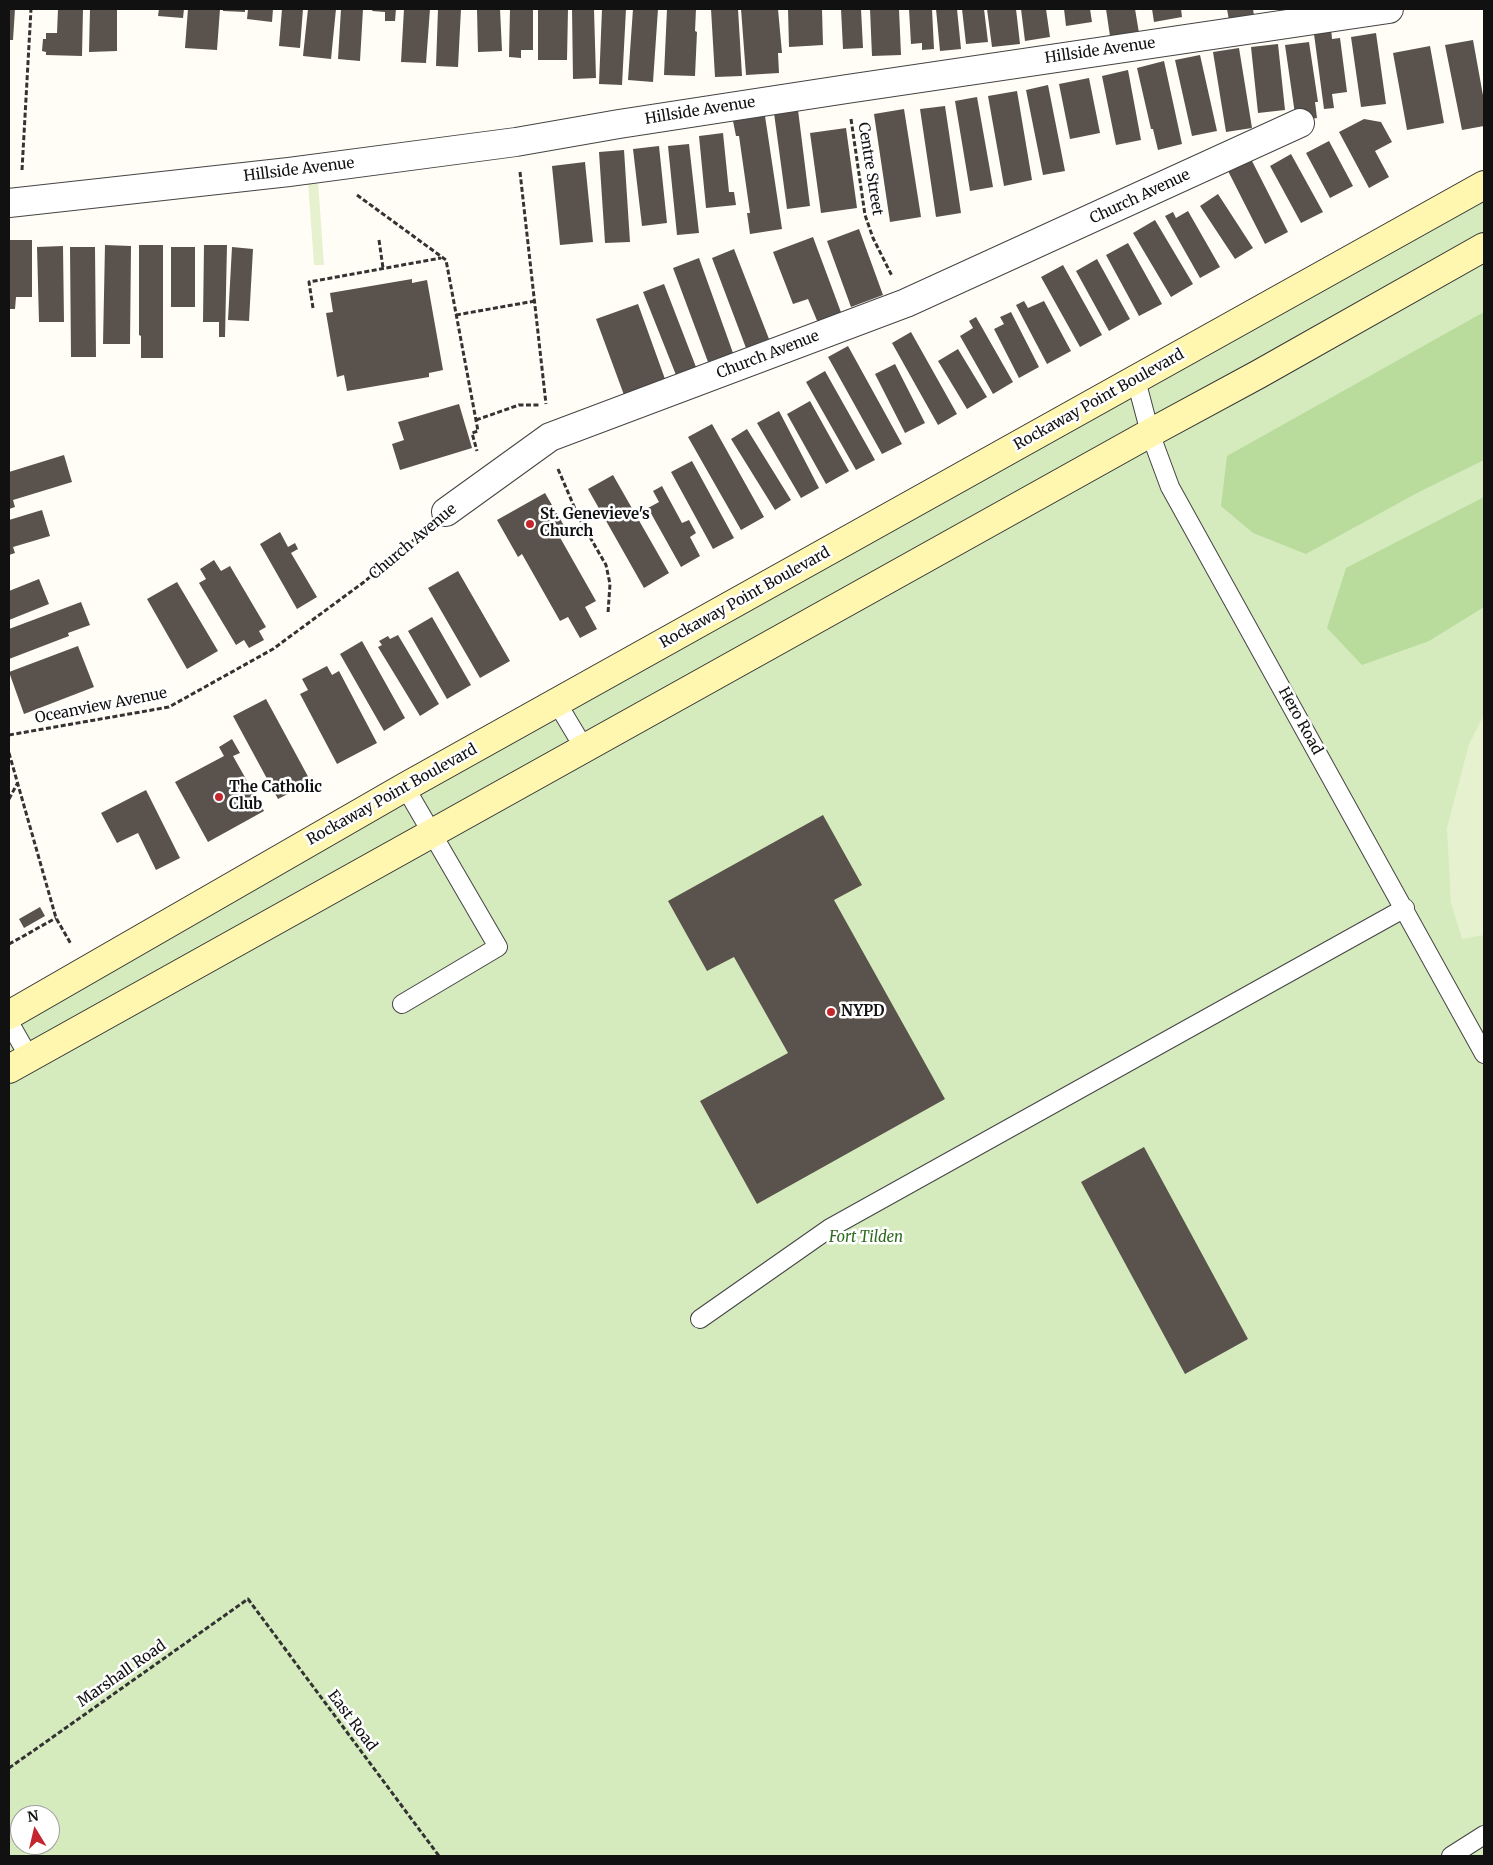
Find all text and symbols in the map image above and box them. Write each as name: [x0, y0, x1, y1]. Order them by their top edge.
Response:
street label: Hillside Avenue: [1044, 34, 1156, 68]
street label: Hillside Avenue: [644, 93, 756, 129]
street label: Centre Street: [854, 121, 886, 217]
street label: Hillside Avenue: [243, 154, 355, 186]
street label: Church Avenue: [1087, 166, 1193, 228]
street label: Church Avenue: [714, 327, 822, 383]
street label: Rockaway Point Boulevard: [1011, 346, 1187, 454]
street label: Church Avenue: [366, 500, 460, 584]
place label: St. Genevieve's Church: [540, 506, 650, 541]
marker: St. Genevieve's Church: [524, 518, 536, 530]
street label: Rockaway Point Boulevard: [657, 544, 833, 652]
street label: Oceanview Avenue: [33, 684, 169, 728]
street label: Hero Road: [1274, 684, 1326, 758]
street label: Rockaway Point Boulevard: [304, 741, 480, 849]
place label: The Catholic Club: [229, 779, 322, 814]
marker: The Catholic Club: [213, 791, 225, 803]
place label: NYPD: [841, 1003, 884, 1021]
marker: NYPD: [825, 1006, 837, 1018]
park label: Fort Tilden: [829, 1229, 903, 1247]
street label: Marshall Road: [74, 1637, 170, 1711]
street label: East Road: [323, 1687, 381, 1755]
north arrow: [10, 1805, 60, 1855]
text: N: [26, 1806, 40, 1826]

